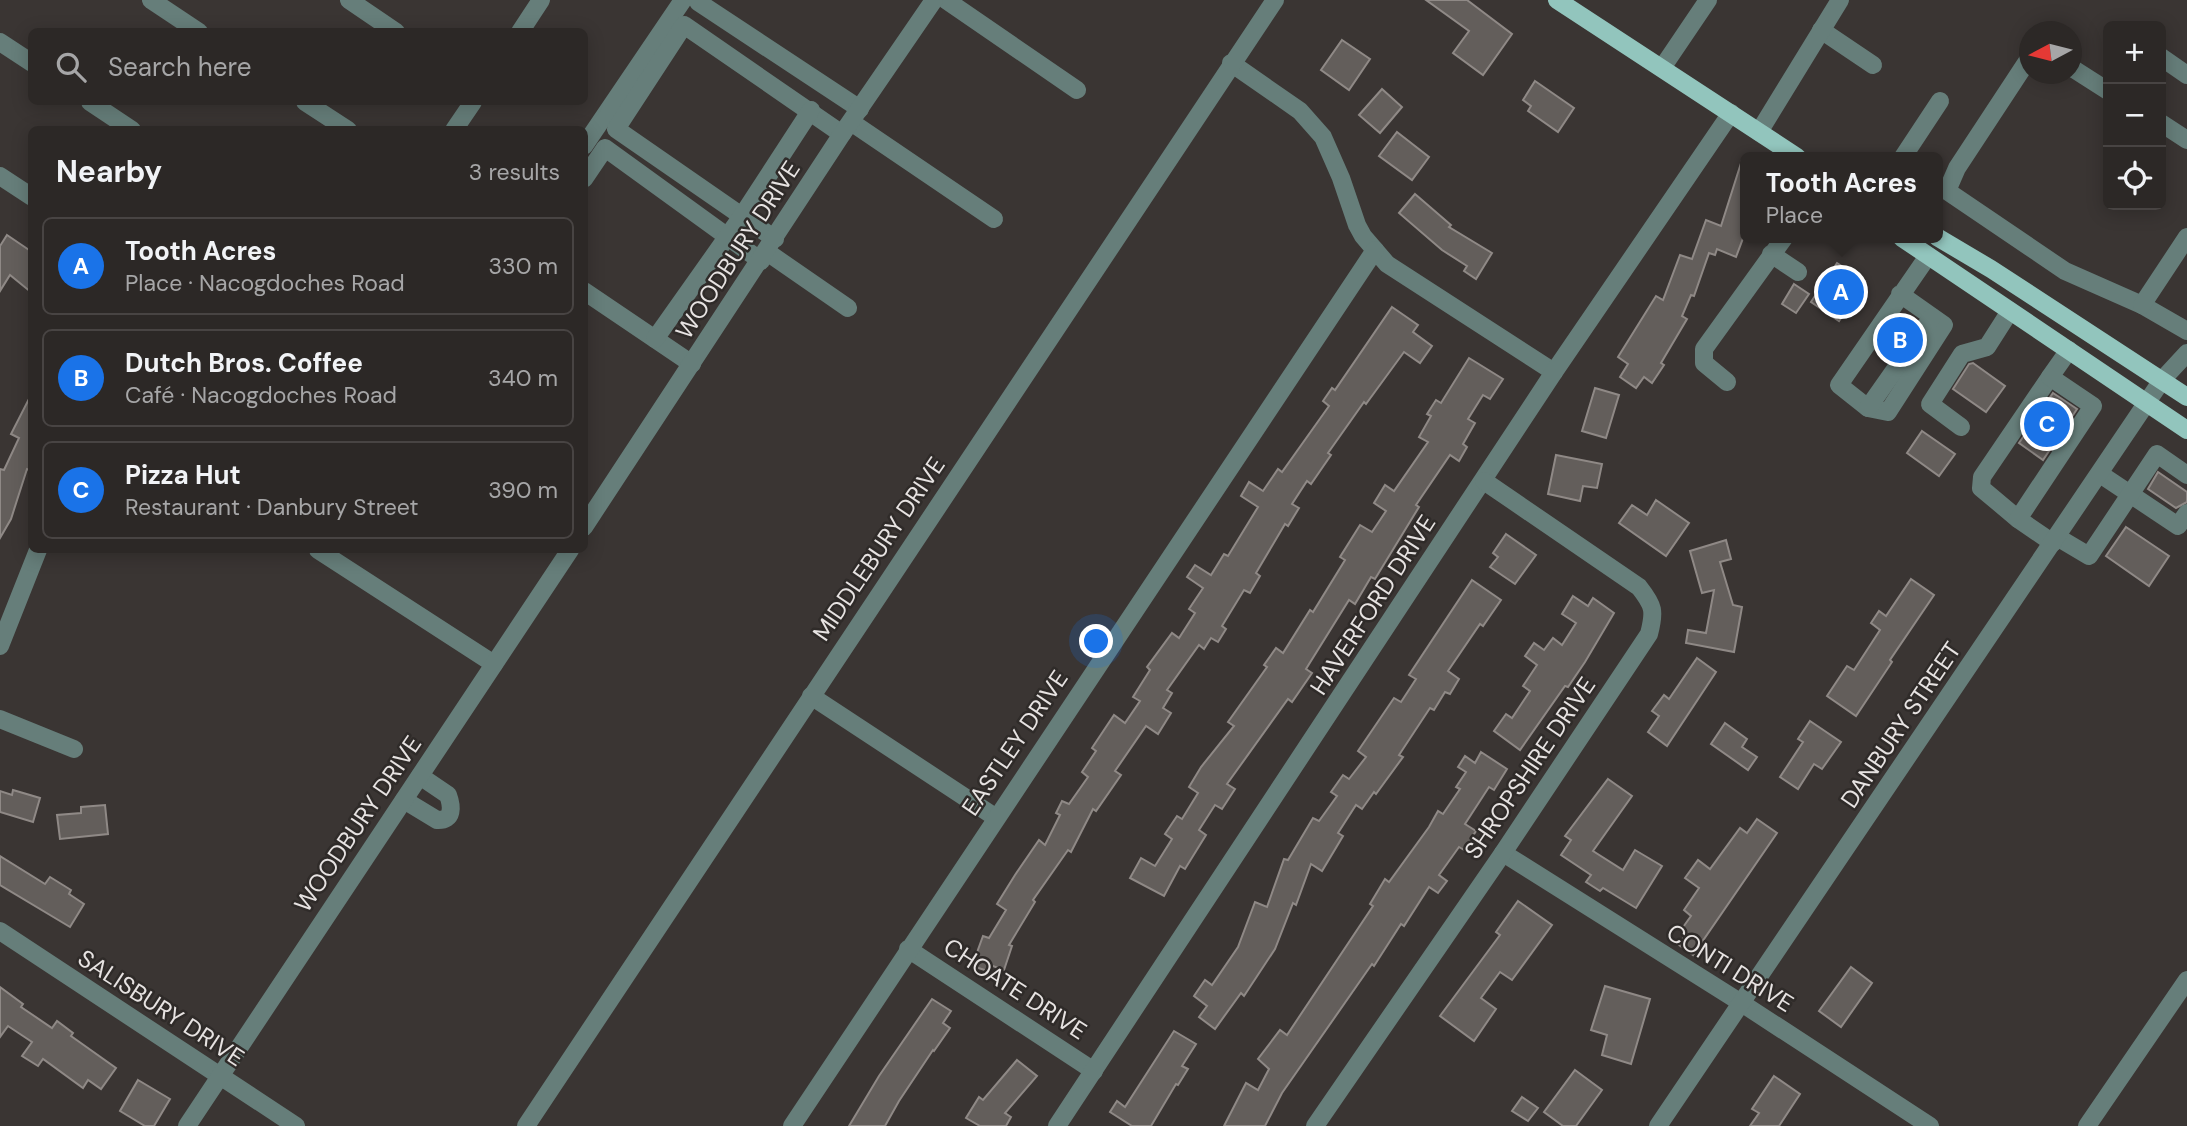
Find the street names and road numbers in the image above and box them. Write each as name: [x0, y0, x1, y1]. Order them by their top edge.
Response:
street label: WOODBURY DRIVE: [668, 155, 807, 345]
street label: MIDDLEBURY DRIVE: [806, 451, 952, 647]
street label: HAVERFORD DRIVE: [1303, 509, 1442, 701]
street label: DANBURY STREET: [1834, 636, 1968, 814]
street label: EASTLEY DRIVE: [954, 664, 1075, 821]
street label: SHROPSHIRE DRIVE: [1457, 671, 1602, 865]
street label: WOODBURY DRIVE: [287, 730, 428, 918]
street label: CONTI DRIVE: [1661, 916, 1799, 1019]
street label: CHOATE DRIVE: [938, 931, 1093, 1046]
street label: SALISBURY DRIVE: [72, 942, 250, 1073]

